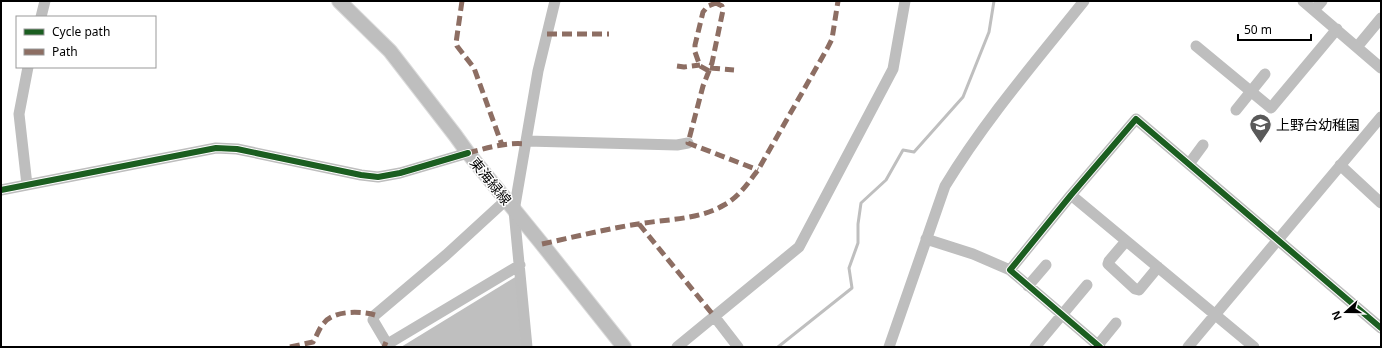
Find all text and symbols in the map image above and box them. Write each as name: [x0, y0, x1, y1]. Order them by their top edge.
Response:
legend: [16, 16, 156, 68]
scale bar: [1238, 16, 1311, 42]
text: 50 m: [1244, 21, 1272, 38]
text: Cycle path: [52, 23, 110, 40]
text: Path: [52, 43, 78, 60]
school or university icon: 上野台幼稚園: [1247, 111, 1273, 144]
place label: 上野台幼稚園: [1276, 115, 1360, 134]
street label: 東海緑線: [466, 153, 516, 209]
north arrow: [1326, 292, 1366, 332]
text: N: [1328, 309, 1345, 323]

